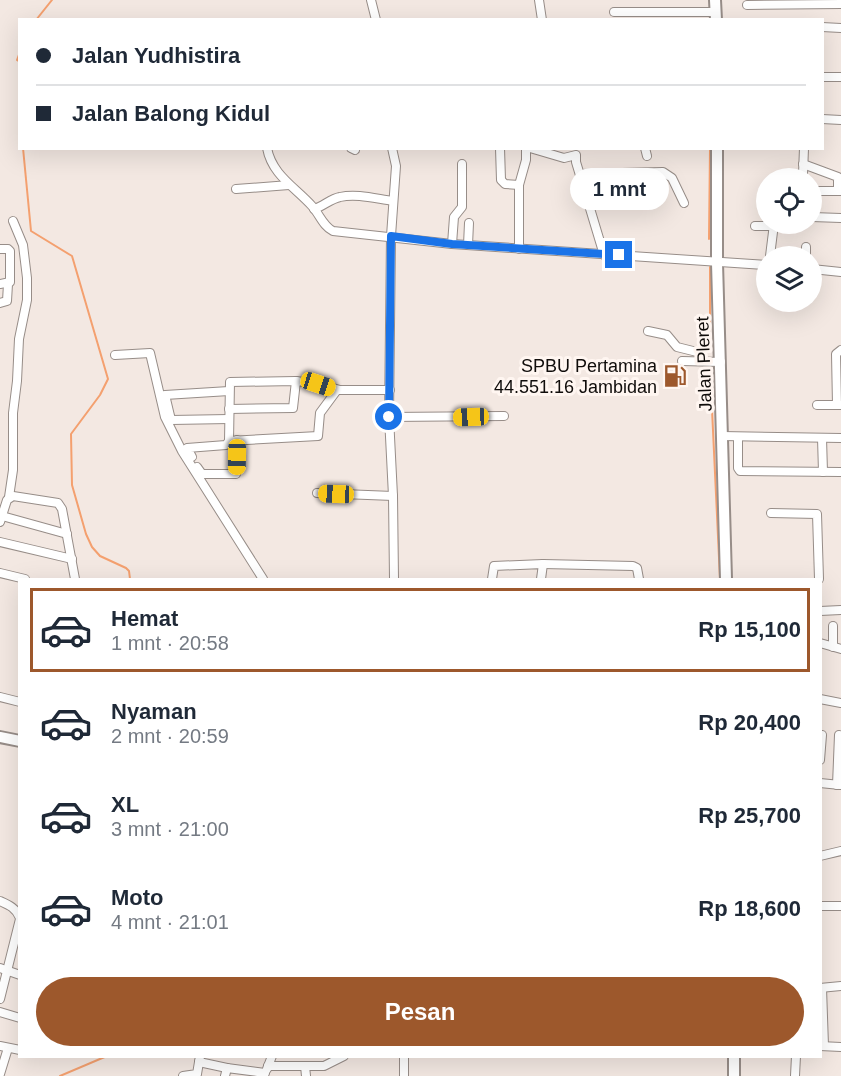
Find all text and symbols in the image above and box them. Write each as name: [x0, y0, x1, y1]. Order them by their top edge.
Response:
text: Jalan Yudhistira: [72, 43, 240, 68]
text: Jalan Balong Kidul: [72, 101, 270, 126]
callout: 1 mnt: [570, 168, 668, 210]
map controls: [756, 168, 822, 312]
button: locate: [756, 168, 822, 234]
text: 1 mnt: [593, 178, 646, 200]
route end: [605, 241, 632, 268]
button: layers: [756, 246, 822, 312]
street label: Jalan Pleret: [692, 316, 716, 412]
place label: SPBU Pertamina 44.551.16 Jambidan: [494, 356, 658, 397]
fuel station icon: SPBU Pertamina 44.551.16 Jambidan: [662, 363, 688, 389]
car: [298, 370, 338, 398]
route start: [375, 403, 402, 430]
car: [453, 407, 489, 427]
car: [228, 439, 246, 475]
car: [318, 484, 354, 504]
icon: car: [39, 603, 93, 657]
text: Hemat: [111, 606, 178, 631]
text: Rp 15,100: [698, 617, 801, 642]
text: 1 mnt · 20:58: [111, 632, 229, 654]
icon: car: [39, 696, 93, 750]
text: Nyaman: [111, 699, 197, 724]
text: Rp 20,400: [698, 710, 801, 735]
text: 2 mnt · 20:59: [111, 725, 229, 747]
icon: car: [39, 789, 93, 843]
text: XL: [111, 792, 139, 817]
text: Rp 25,700: [698, 803, 801, 828]
text: 3 mnt · 21:00: [111, 818, 229, 840]
icon: car: [39, 882, 93, 936]
text: Moto: [111, 885, 164, 910]
text: Rp 18,600: [698, 896, 801, 921]
text: 4 mnt · 21:01: [111, 911, 229, 933]
button: Pesan: [36, 977, 804, 1046]

